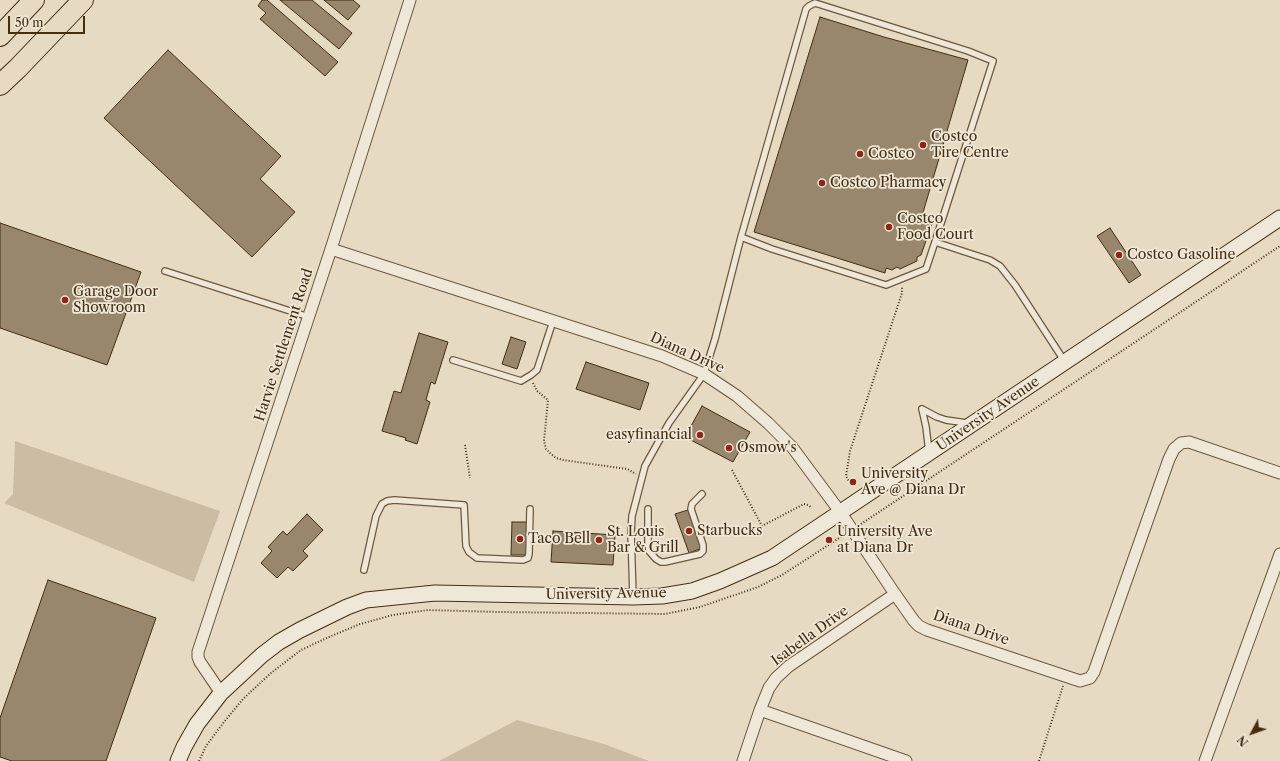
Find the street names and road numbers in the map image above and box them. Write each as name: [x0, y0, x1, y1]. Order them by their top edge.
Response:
street label: Harvie Settlement Road: [251, 266, 317, 424]
street label: Diana Drive: [647, 329, 727, 377]
street label: University Avenue: [933, 373, 1043, 455]
street label: University Avenue: [545, 585, 667, 603]
street label: Isabella Drive: [768, 603, 852, 669]
street label: Diana Drive: [931, 607, 1011, 649]

